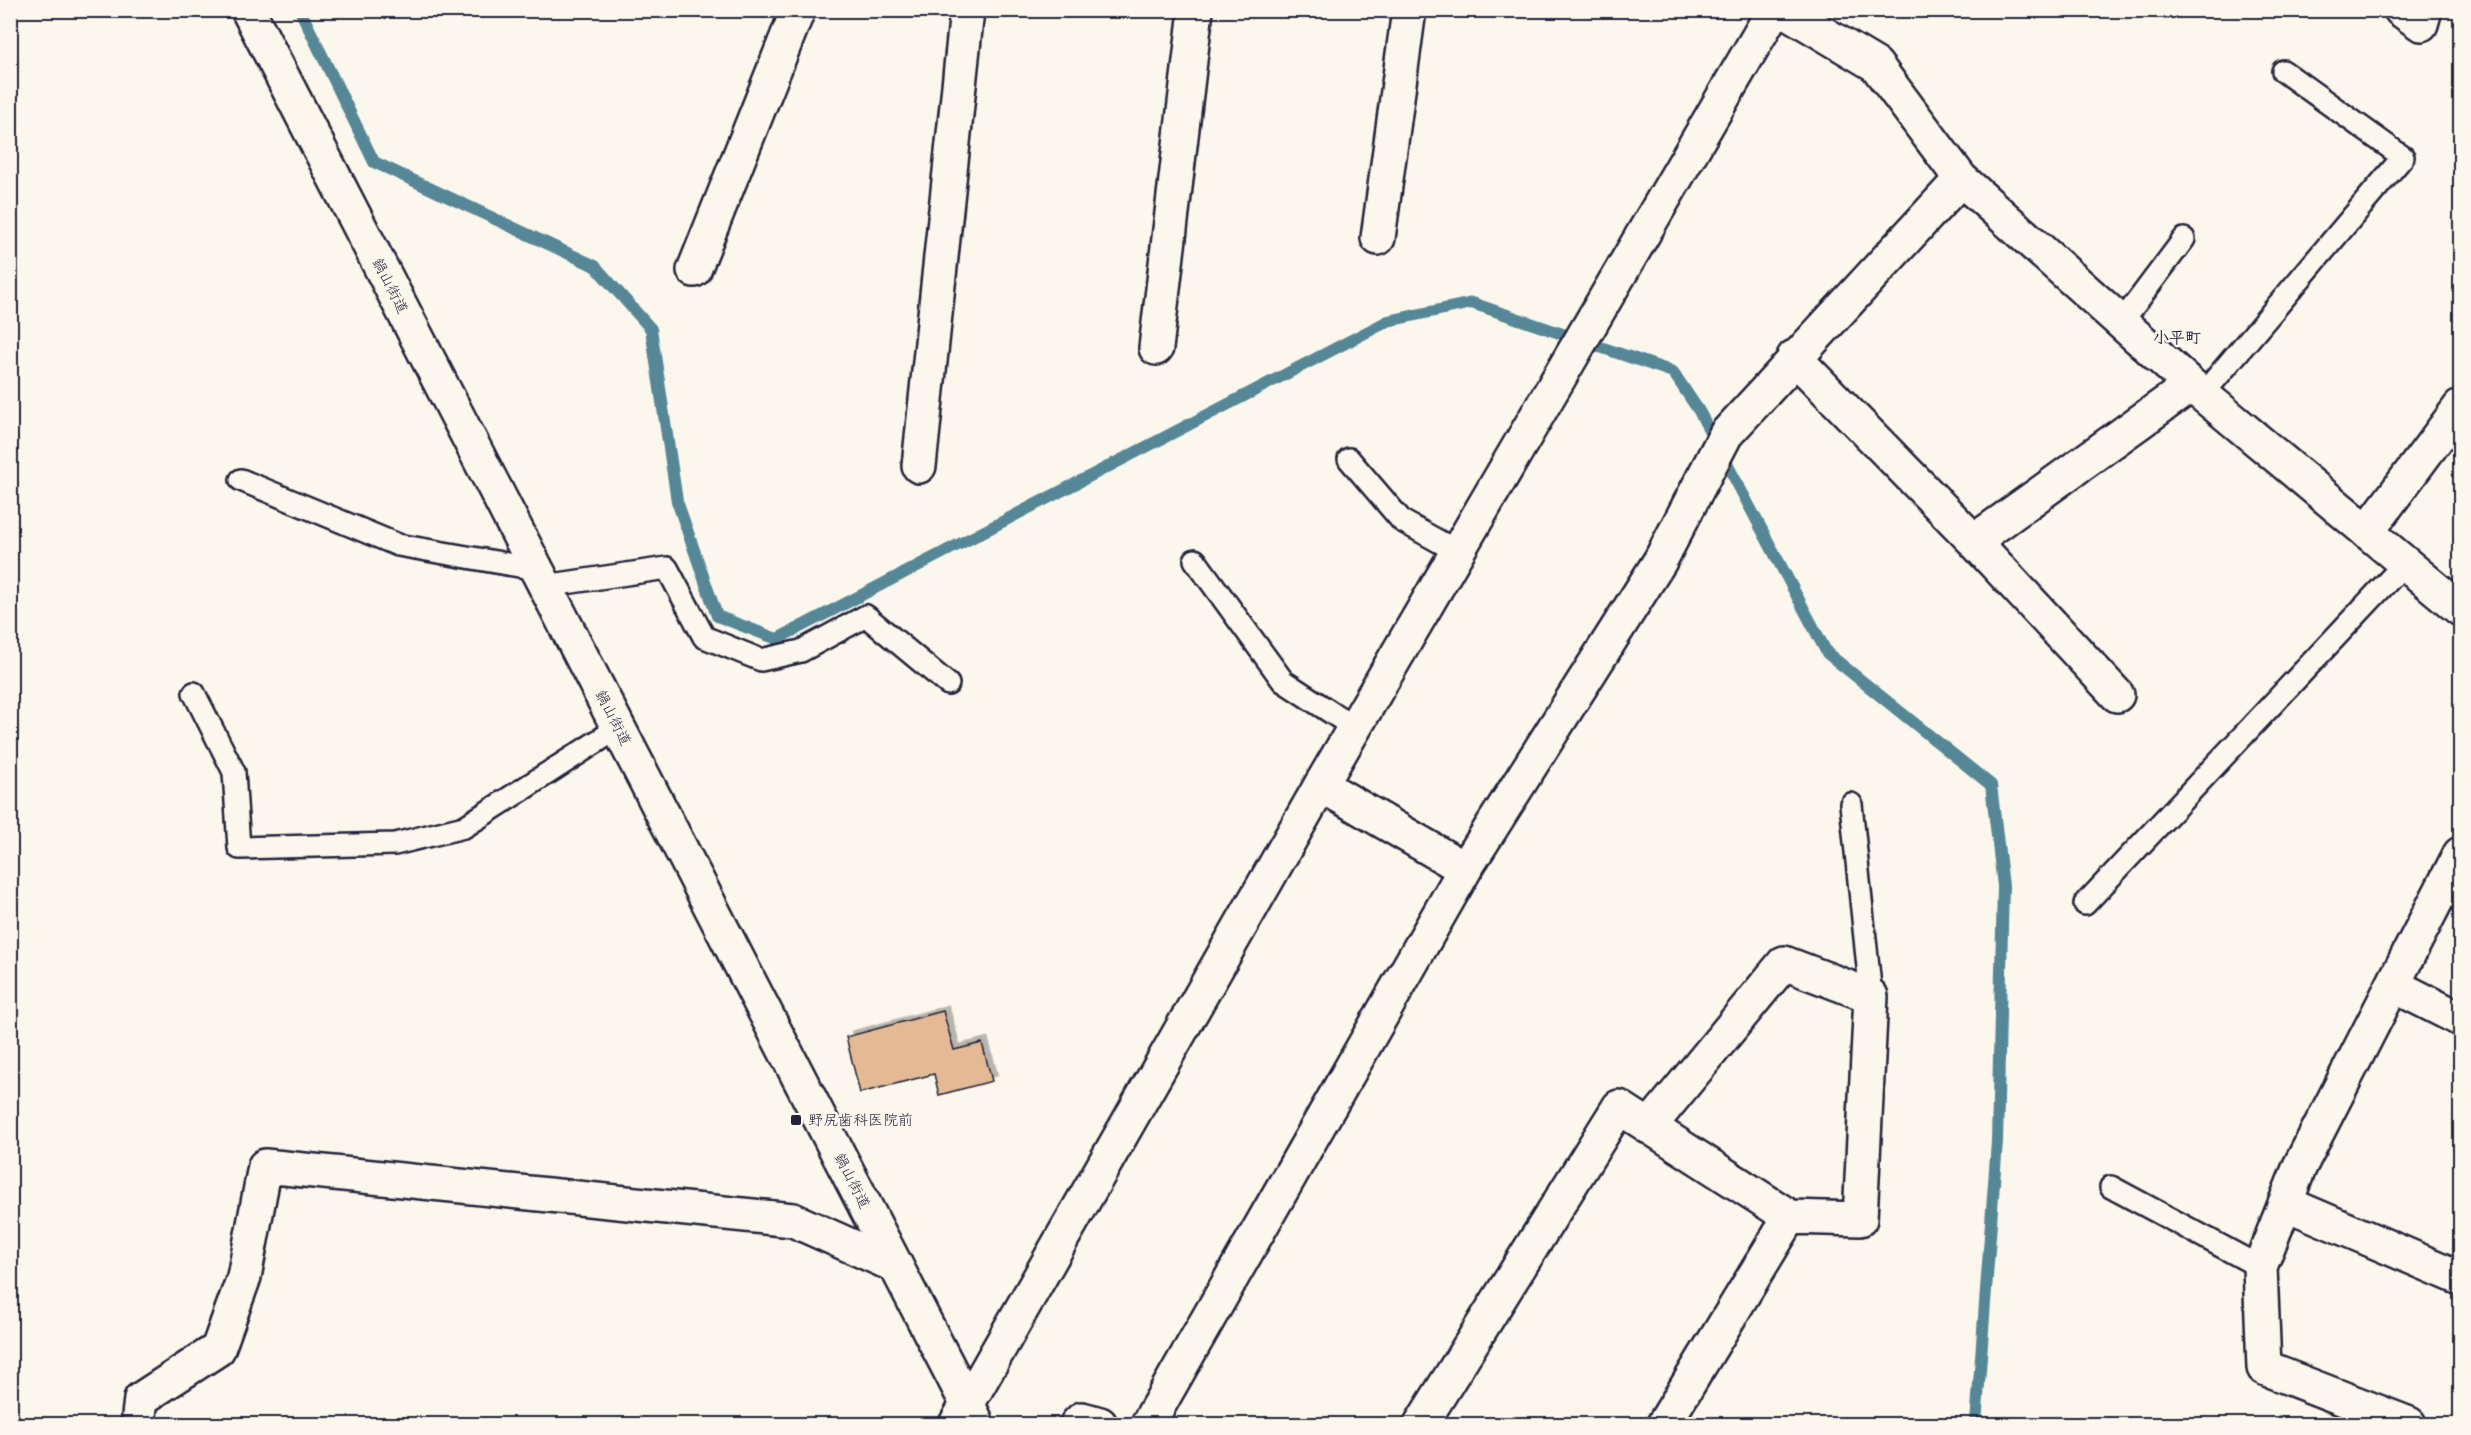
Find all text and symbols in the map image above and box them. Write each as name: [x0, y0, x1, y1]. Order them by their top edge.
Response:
street label: 鍋山街道: [368, 255, 412, 317]
district label: 小平町: [2153, 329, 2201, 348]
street label: 鍋山街道: [591, 687, 635, 749]
place label: 野尻歯科医院前: [808, 1111, 913, 1130]
marker: 野尻歯科医院前: [789, 1113, 803, 1127]
street label: 鍋山街道: [830, 1150, 874, 1212]

